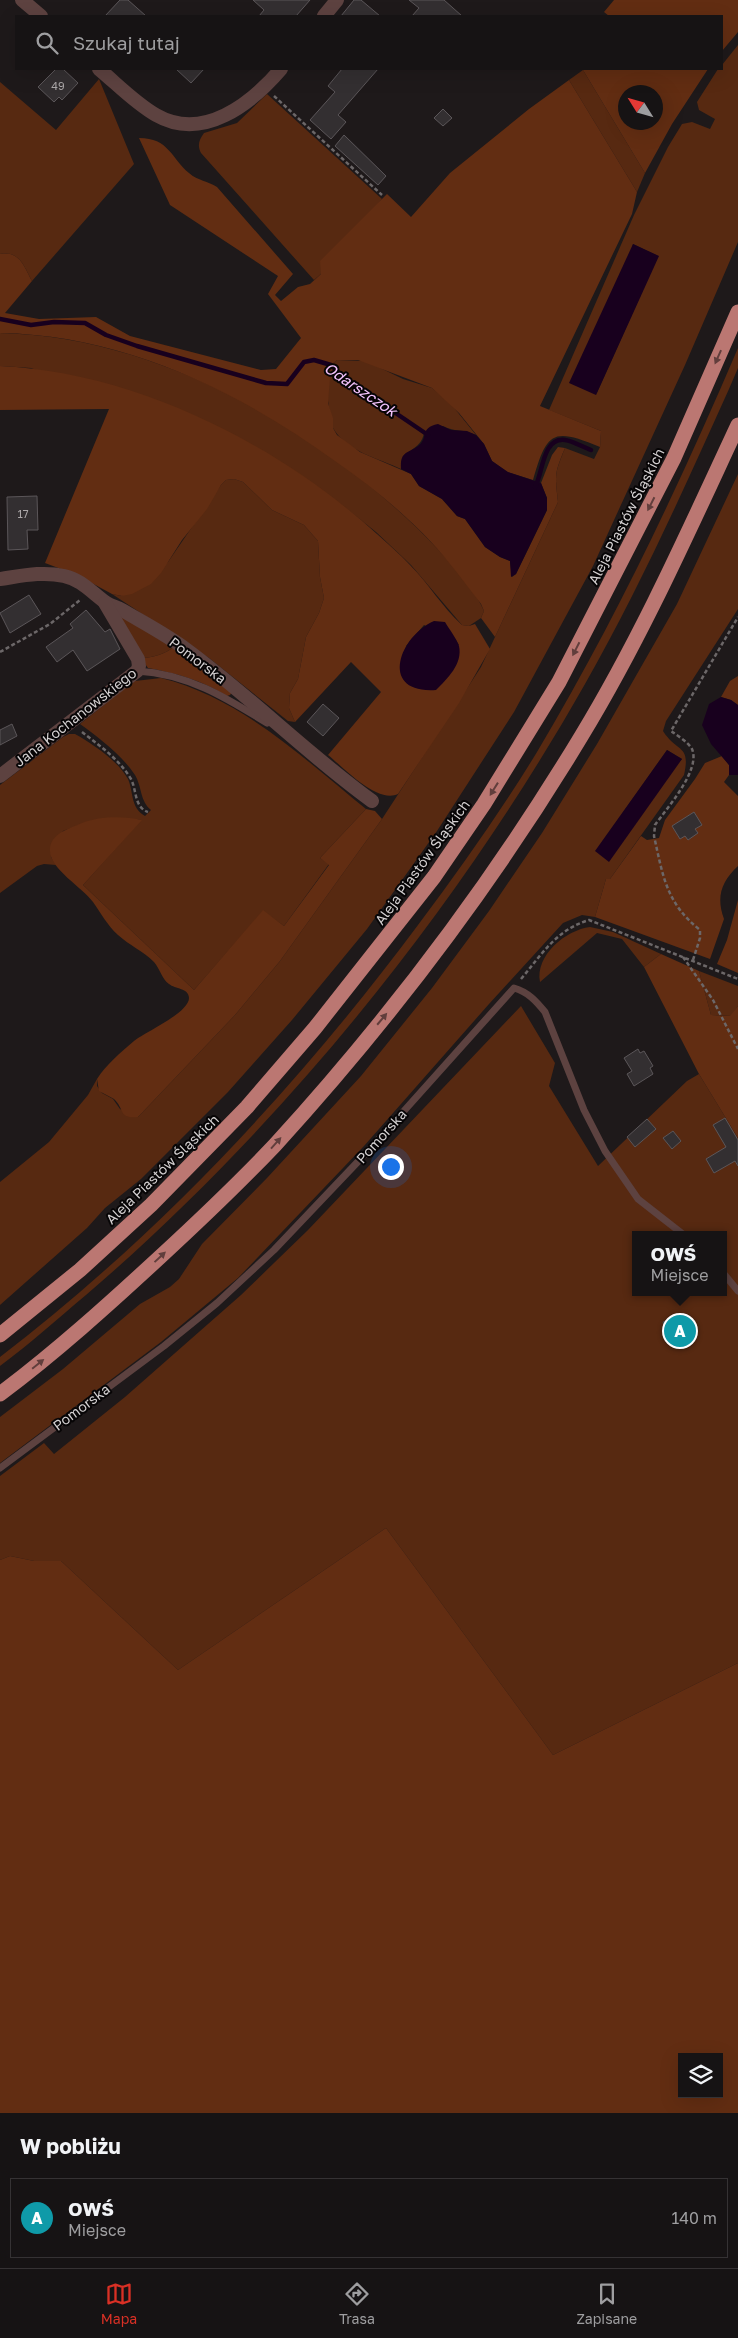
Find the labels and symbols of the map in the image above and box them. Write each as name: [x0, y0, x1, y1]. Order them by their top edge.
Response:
house number: 49: [51, 79, 65, 92]
north arrow: [618, 85, 663, 130]
one-way arrow: [714, 350, 722, 364]
water label: Odarszczok: [321, 358, 402, 421]
street label: Aleja Piastów Śląskich: [584, 445, 668, 587]
one-way arrow: [646, 497, 654, 511]
house number: 17: [17, 507, 29, 520]
street label: Pomorska: [166, 633, 230, 687]
one-way arrow: [572, 641, 580, 656]
street label: Jana Kochanowskiego: [11, 664, 139, 770]
one-way arrow: [489, 782, 499, 795]
street label: Aleja Piastów Śląskich: [371, 796, 473, 928]
one-way arrow: [376, 1013, 387, 1026]
street label: Pomorska: [352, 1105, 410, 1167]
street label: Aleja Piastów Śląskich: [102, 1111, 222, 1227]
one-way arrow: [270, 1138, 282, 1150]
your location: [378, 1154, 404, 1180]
one-way arrow: [154, 1251, 166, 1263]
pin: A: [664, 1312, 696, 1350]
one-way arrow: [32, 1359, 45, 1370]
street label: Pomorska: [49, 1380, 113, 1434]

